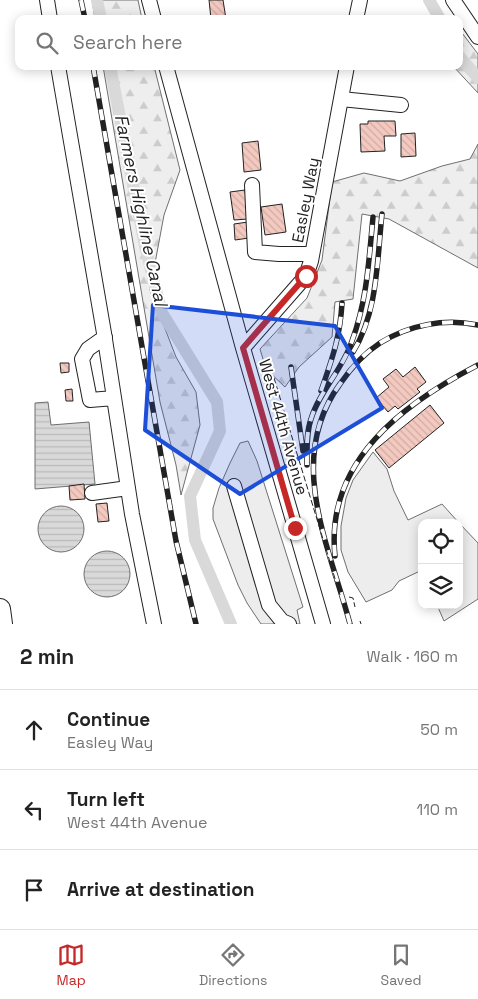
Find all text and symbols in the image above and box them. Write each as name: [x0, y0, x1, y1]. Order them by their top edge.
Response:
search box: [15, 15, 463, 70]
icon: search: [33, 29, 61, 57]
text: Search here: [73, 30, 183, 55]
water label: Farmers Highline Canal: [110, 112, 174, 310]
street label: Easley Way: [287, 156, 324, 245]
route start: [295, 265, 318, 288]
street label: West 44th Avenue: [254, 357, 313, 498]
route end: [284, 517, 307, 540]
map controls: [418, 519, 463, 609]
button: locate: [418, 519, 463, 564]
button: layers: [418, 564, 463, 609]
text: 2 min: [20, 643, 74, 670]
text: Walk · 160 m: [367, 646, 458, 667]
text: Continue: [67, 707, 150, 732]
icon: ahead: [20, 716, 48, 744]
text: 50 m: [420, 719, 458, 740]
text: Easley Way: [67, 732, 153, 753]
text: Turn left: [67, 787, 145, 812]
icon: left: [20, 796, 48, 824]
text: 110 m: [416, 799, 458, 820]
text: West 44th Avenue: [67, 812, 208, 833]
icon: arrive: [20, 876, 48, 904]
text: Arrive at destination: [67, 877, 255, 902]
tab: Map: [57, 941, 86, 989]
tab: Directions: [199, 941, 267, 989]
tab: Saved: [381, 941, 421, 989]

